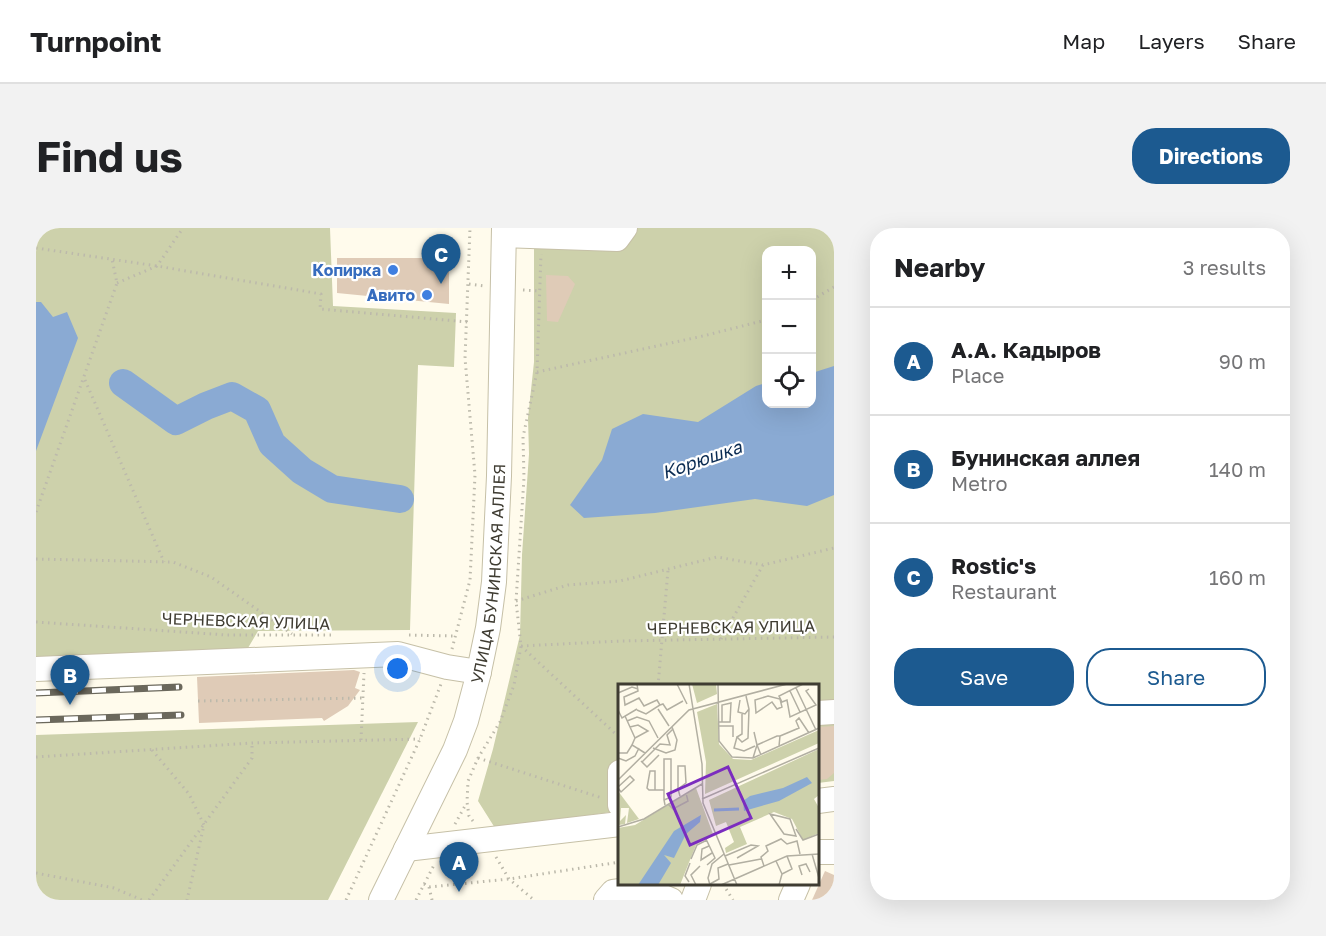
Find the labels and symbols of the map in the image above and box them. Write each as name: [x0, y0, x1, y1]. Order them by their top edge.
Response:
pin: C: [422, 235, 460, 284]
place label: Копирка: [312, 260, 381, 280]
marker: Копирка: [386, 263, 400, 277]
place label: Авито: [367, 285, 415, 305]
marker: Авито: [420, 288, 434, 302]
water label: Корюшка: [659, 435, 745, 483]
street label: УЛИЦА БУНИНСКАЯ АЛЛЕЯ: [466, 464, 509, 686]
street label: ЧЕРНЕВСКАЯ УЛИЦА: [162, 608, 331, 634]
street label: ЧЕРНЕВСКАЯ УЛИЦА: [647, 616, 816, 638]
your location: [383, 654, 412, 683]
pin: B: [51, 656, 90, 705]
inset map: [618, 684, 819, 885]
pin: A: [440, 842, 478, 892]

